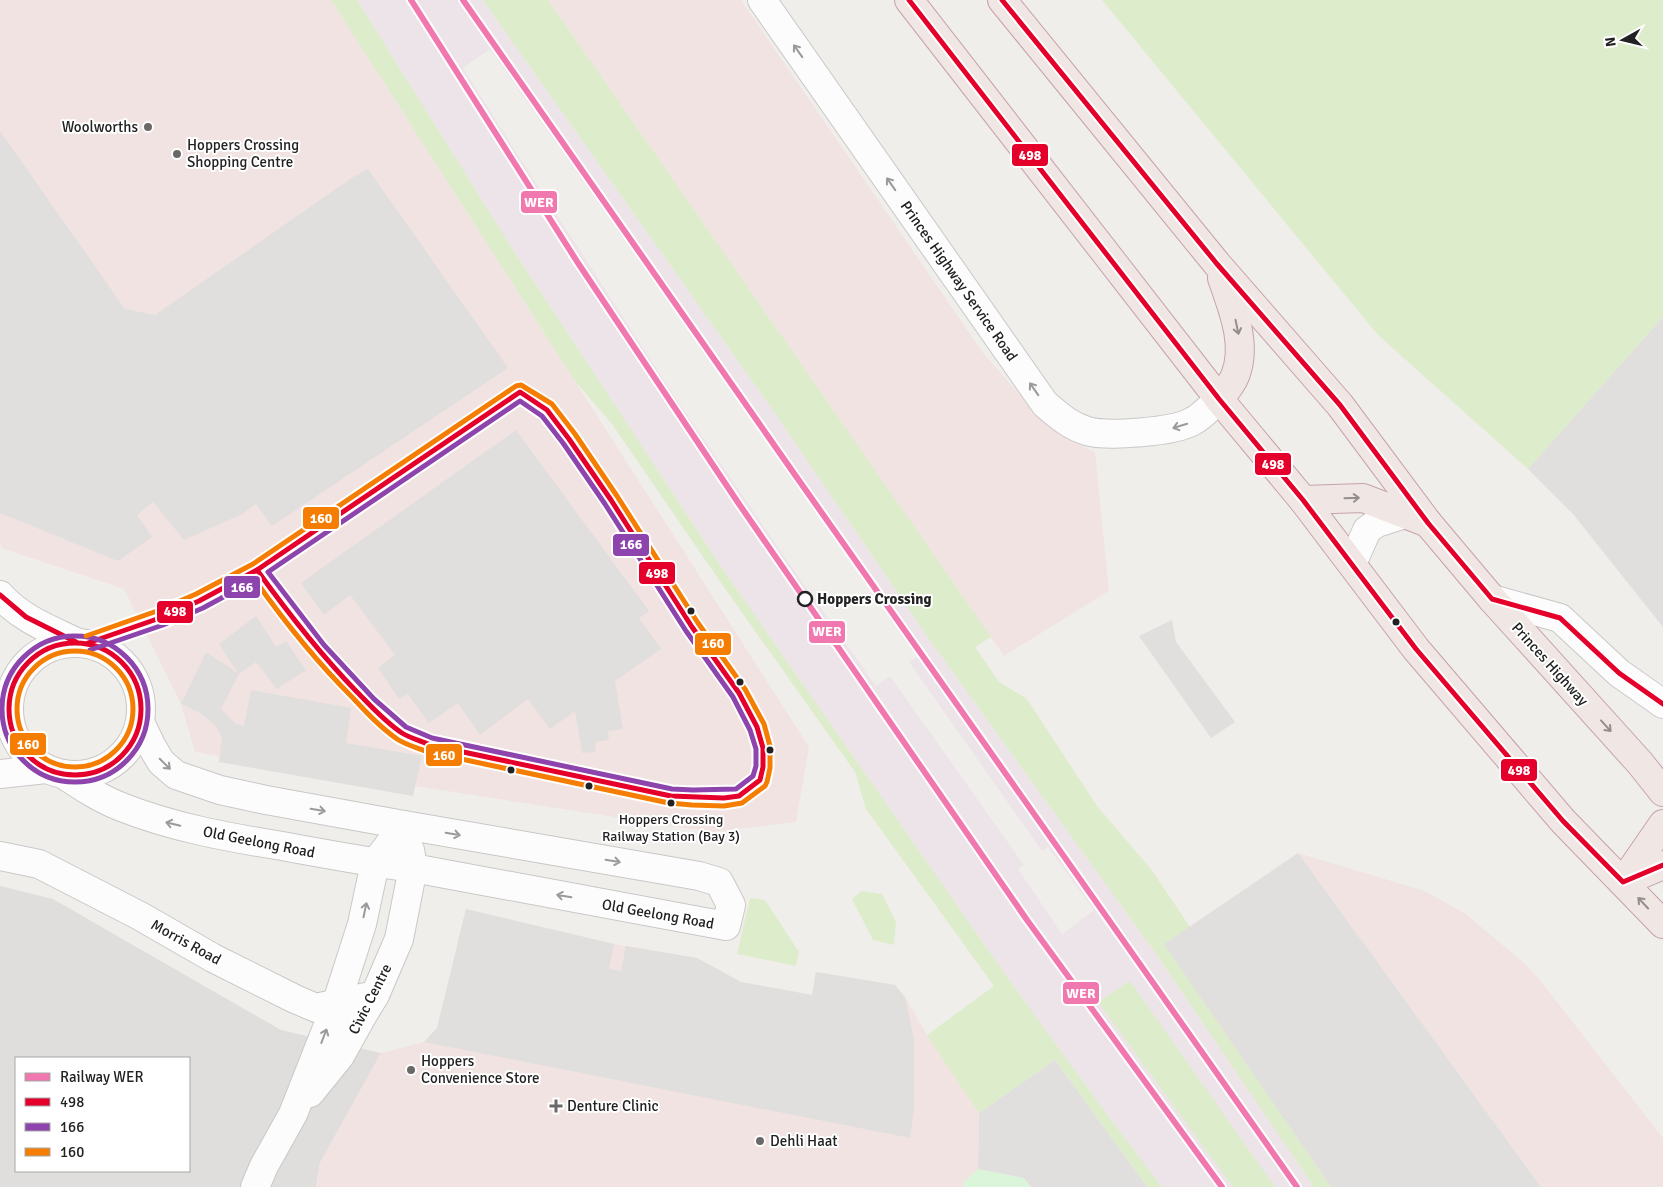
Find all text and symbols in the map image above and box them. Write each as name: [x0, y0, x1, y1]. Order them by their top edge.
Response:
north arrow: [1598, 15, 1648, 65]
text: N: [1602, 36, 1620, 48]
one-way arrow: [793, 44, 803, 58]
place label: Woolworths: [62, 118, 138, 136]
marker: Woolworths: [142, 121, 154, 133]
place label: Hoppers Crossing Shopping Centre: [187, 136, 299, 171]
line badge: 498: [1011, 143, 1049, 167]
text: 498: [1019, 147, 1042, 164]
marker: Hoppers Crossing Shopping Centre: [171, 148, 183, 160]
one-way arrow: [886, 178, 896, 192]
line badge: WER: [520, 190, 558, 214]
text: WER: [524, 194, 554, 211]
street label: Princes Highway Service Road: [897, 197, 1021, 365]
one-way arrow: [1233, 319, 1242, 335]
one-way arrow: [1029, 382, 1039, 396]
one-way arrow: [1172, 421, 1188, 431]
line badge: 498: [1254, 452, 1292, 476]
text: 498: [1262, 456, 1285, 473]
one-way arrow: [1343, 493, 1359, 503]
line badge: 160: [302, 506, 340, 530]
text: 160: [310, 510, 333, 527]
line badge: 166: [612, 533, 650, 557]
text: 166: [620, 536, 643, 553]
line badge: 498: [638, 561, 676, 585]
text: 498: [646, 565, 669, 582]
line badge: 166: [223, 575, 261, 599]
text: 166: [231, 579, 254, 596]
place label: Hoppers Crossing: [817, 590, 931, 608]
marker: Hoppers Crossing: [797, 591, 813, 607]
line badge: 498: [156, 600, 194, 624]
text: 498: [164, 603, 187, 620]
unlabelled marker: [686, 606, 696, 616]
unlabelled marker: [1391, 617, 1401, 627]
street label: Princes Highway: [1508, 619, 1592, 709]
line badge: WER: [808, 620, 846, 644]
text: WER: [812, 623, 842, 640]
line badge: 160: [694, 632, 732, 656]
text: 160: [702, 635, 725, 652]
unlabelled marker: [735, 677, 745, 687]
one-way arrow: [1600, 719, 1612, 732]
line badge: 160: [9, 732, 47, 756]
text: 160: [17, 736, 40, 753]
line badge: 160: [425, 743, 463, 767]
unlabelled marker: [765, 745, 775, 755]
text: 160: [433, 747, 456, 764]
one-way arrow: [159, 758, 171, 770]
line badge: 498: [1500, 758, 1538, 782]
text: 498: [1508, 762, 1531, 779]
unlabelled marker: [506, 765, 516, 775]
unlabelled marker: [584, 781, 594, 791]
marker: Hoppers Crossing Railway Station (Bay 3): [666, 798, 676, 808]
one-way arrow: [310, 805, 326, 815]
place label: Hoppers Crossing Railway Station (Bay 3): [602, 811, 740, 845]
one-way arrow: [166, 819, 182, 828]
street label: Old Geelong Road: [201, 822, 317, 862]
one-way arrow: [444, 829, 460, 839]
one-way arrow: [604, 857, 620, 867]
one-way arrow: [557, 891, 573, 901]
street label: Old Geelong Road: [600, 895, 716, 933]
one-way arrow: [1637, 897, 1649, 909]
one-way arrow: [361, 902, 370, 918]
street label: Morris Road: [148, 915, 224, 969]
street label: Civic Centre: [345, 961, 395, 1037]
line badge: WER: [1062, 981, 1100, 1005]
text: WER: [1066, 985, 1096, 1002]
one-way arrow: [320, 1029, 329, 1044]
place label: Hoppers Convenience Store: [421, 1052, 540, 1087]
legend: [15, 1057, 190, 1172]
marker: Hoppers Convenience Store: [405, 1064, 417, 1076]
text: Railway WER: [60, 1068, 144, 1086]
text: 498: [60, 1093, 84, 1111]
place label: Denture Clinic: [567, 1097, 659, 1115]
marker: Denture Clinic: [549, 1099, 563, 1113]
text: 166: [60, 1118, 84, 1136]
place label: Dehli Haat: [770, 1132, 838, 1150]
marker: Dehli Haat: [754, 1135, 766, 1147]
text: 160: [60, 1143, 84, 1161]

